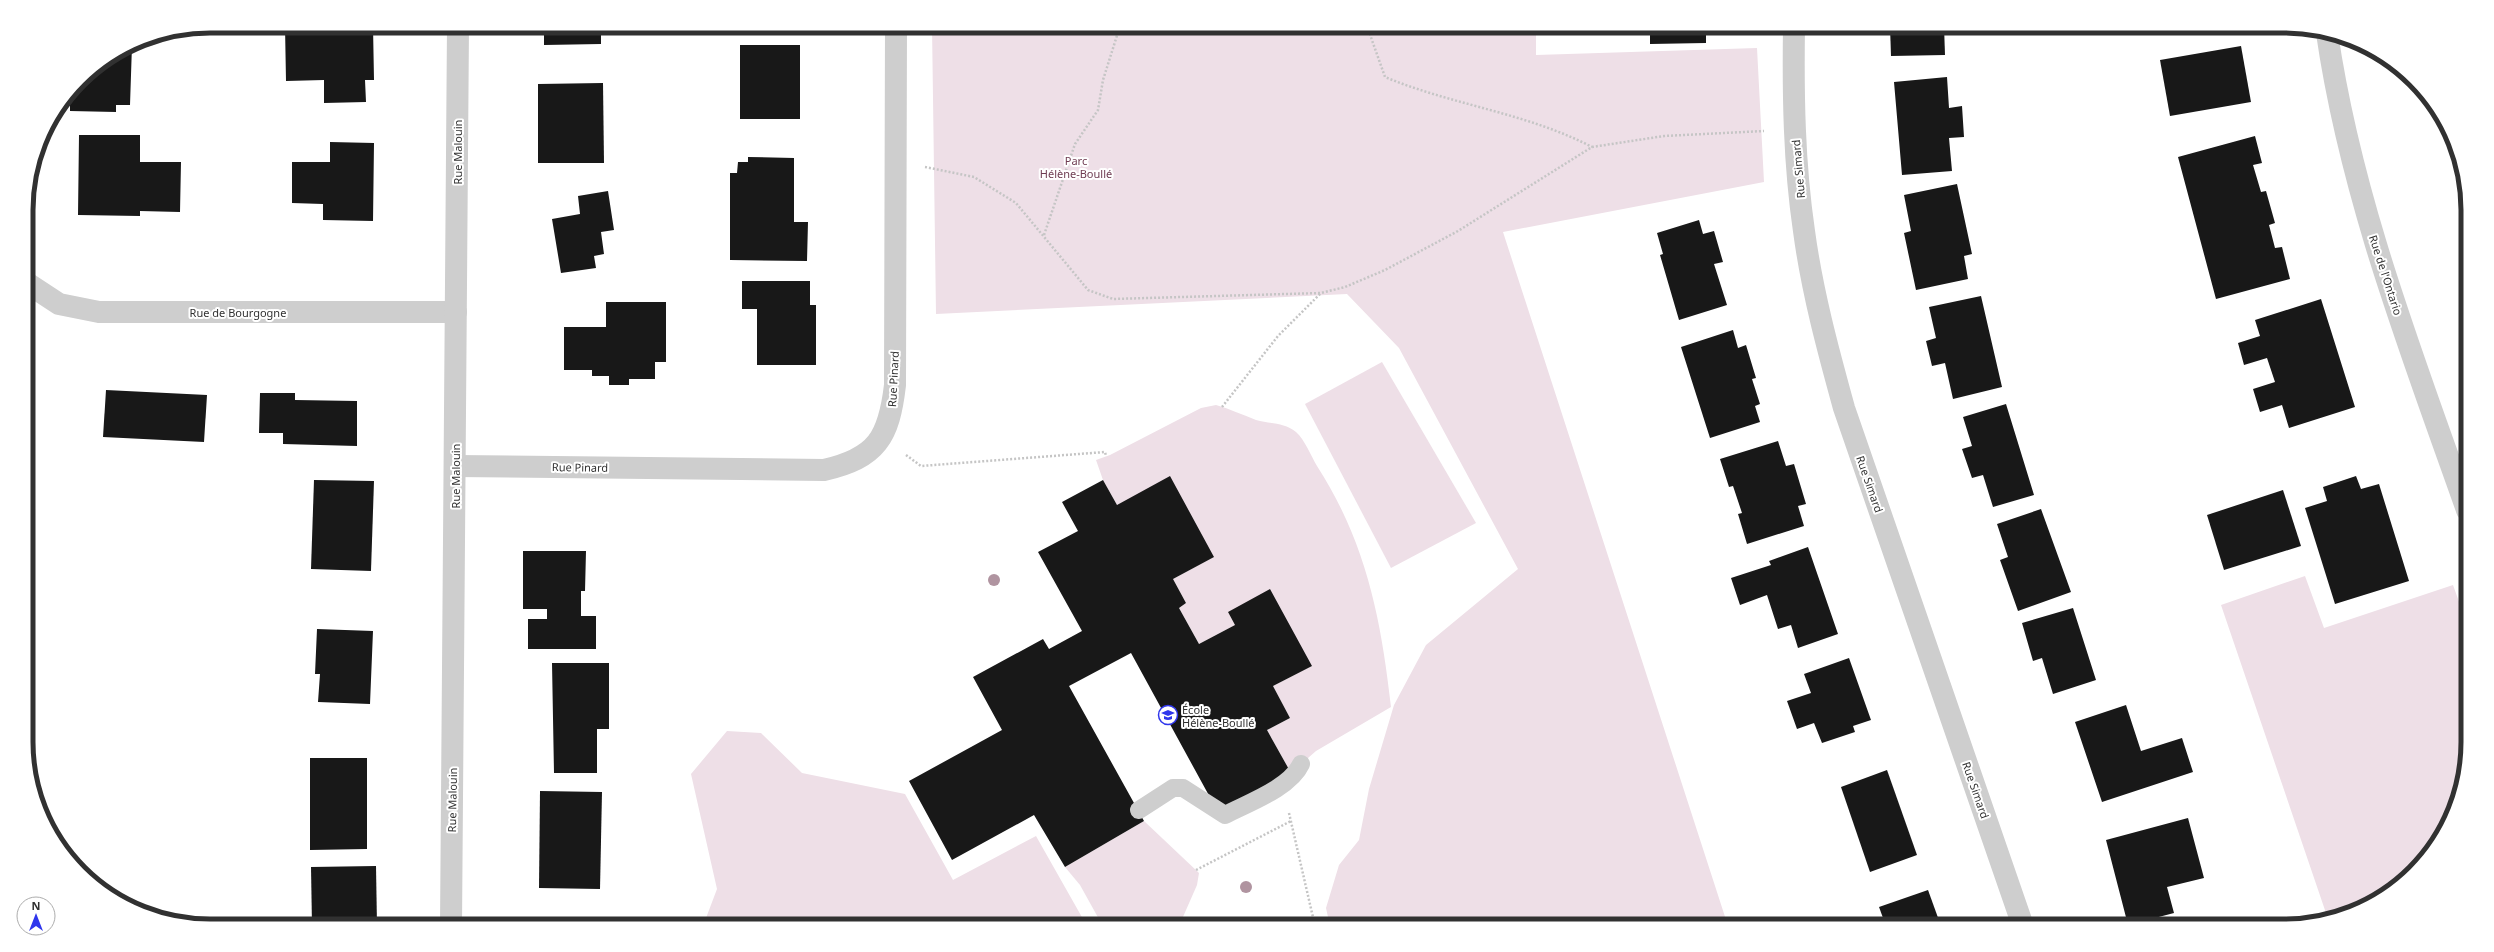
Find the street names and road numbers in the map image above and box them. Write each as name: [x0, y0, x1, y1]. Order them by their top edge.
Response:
street label: Rue Malouin: [450, 120, 465, 184]
street label: Rue Simard: [1788, 139, 1808, 199]
street label: Rue de l'Ontario: [2366, 233, 2406, 317]
street label: Rue de Bourgogne: [190, 305, 286, 320]
street label: Rue Pinard: [884, 351, 902, 407]
street label: Rue Malouin: [448, 444, 463, 508]
street label: Rue Simard: [1853, 454, 1887, 514]
street label: Rue Pinard: [552, 459, 608, 475]
street label: Rue Simard: [1959, 760, 1993, 820]
street label: Rue Malouin: [444, 767, 460, 833]

